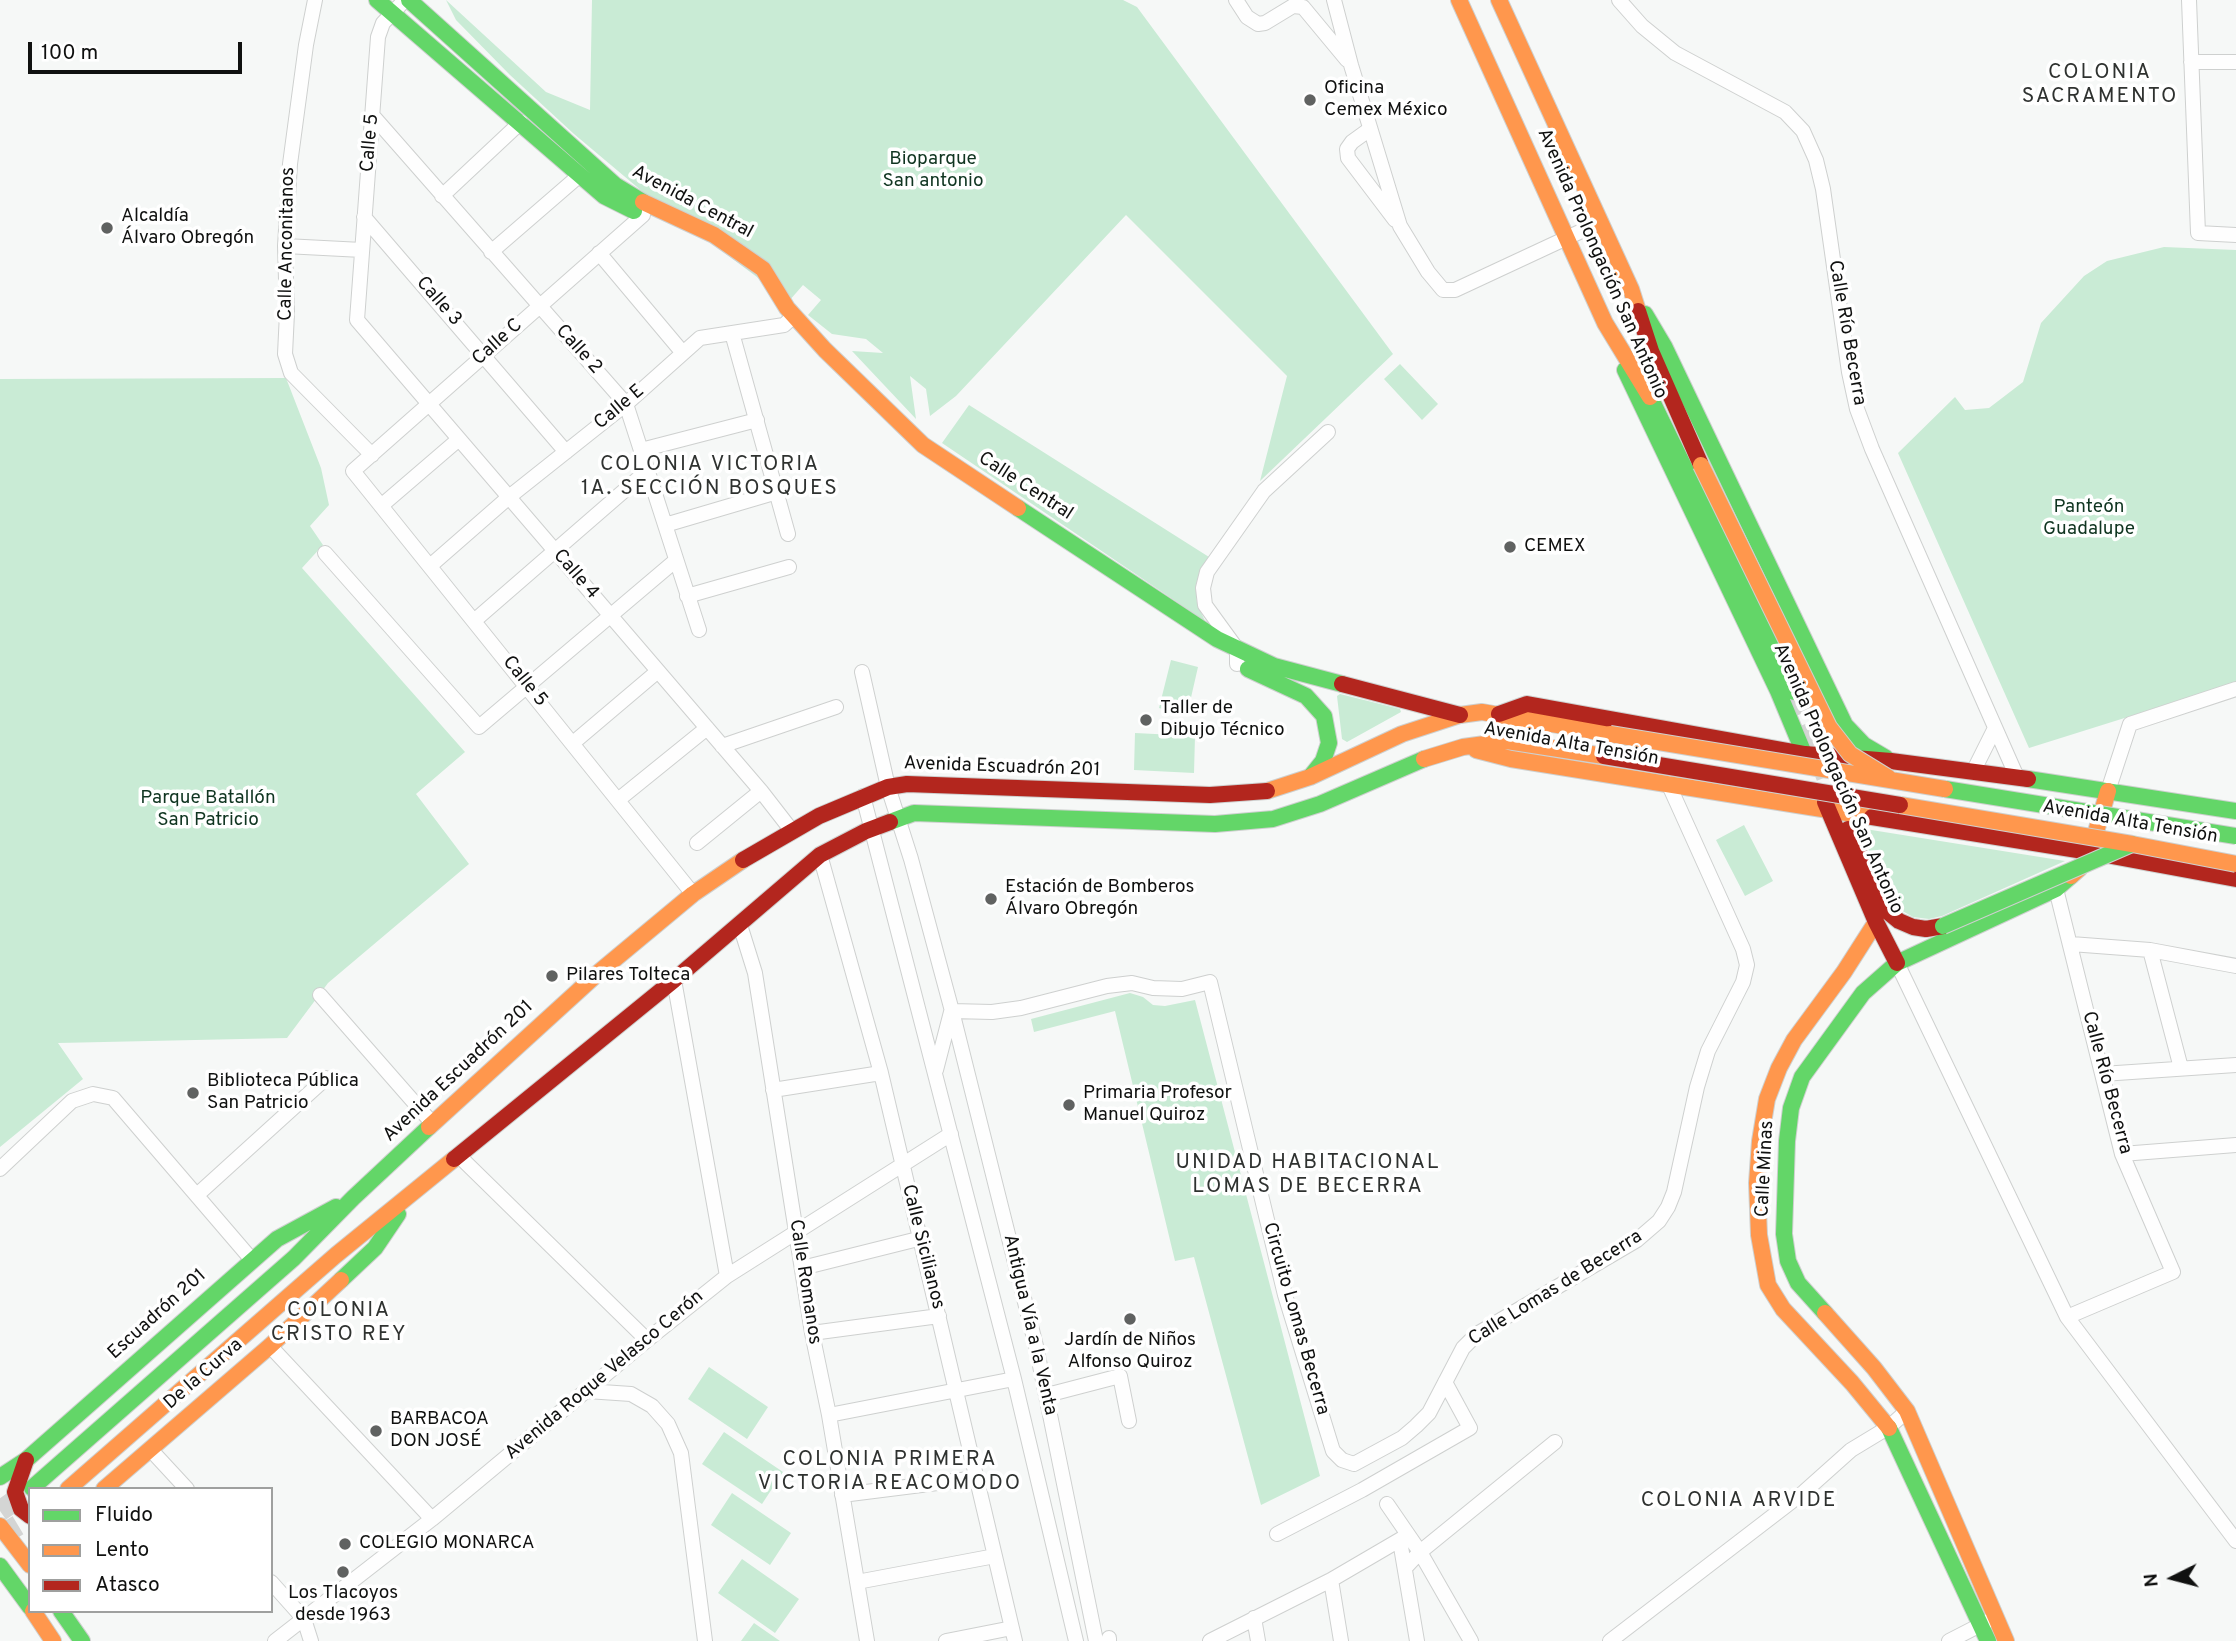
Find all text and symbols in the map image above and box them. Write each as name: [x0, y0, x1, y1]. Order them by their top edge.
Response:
scale bar: [32, 28, 245, 72]
text: 100 m: [41, 40, 98, 67]
district label: COLONIA SACRAMENTO: [2023, 61, 2177, 111]
place label: Oficina Cemex México: [1324, 78, 1448, 122]
marker: Oficina Cemex México: [1302, 92, 1318, 108]
street label: Calle 5: [357, 113, 385, 173]
street label: Avenida Prolongación San Antonio: [1531, 125, 1671, 403]
park label: Bioparque San antonio: [882, 149, 984, 193]
street label: Avenida Central: [627, 161, 757, 245]
street label: Calle Anconitanos: [275, 167, 301, 321]
place label: Alcaldía Álvaro Obregón: [121, 206, 254, 250]
marker: Alcaldía Álvaro Obregón: [99, 220, 115, 236]
street label: Calle Río Becerra: [1822, 259, 1870, 407]
street label: Calle 3: [410, 272, 466, 332]
street label: Calle C: [468, 315, 528, 371]
street label: Calle 2: [550, 321, 606, 379]
street label: Calle E: [590, 381, 650, 435]
street label: Calle Central: [973, 448, 1077, 526]
district label: COLONIA VICTORIA 1A. SECCIÓN BOSQUES: [583, 453, 837, 503]
park label: Panteón Guadalupe: [2043, 497, 2135, 541]
place label: CEMEX: [1524, 536, 1586, 558]
marker: CEMEX: [1502, 539, 1518, 555]
street label: Calle 4: [547, 545, 603, 605]
street label: Avenida Prolongación San Antonio: [1767, 640, 1907, 918]
street label: Calle 5: [497, 652, 551, 712]
place label: Taller de Dibujo Técnico: [1160, 698, 1285, 742]
marker: Taller de Dibujo Técnico: [1138, 712, 1154, 728]
street label: Avenida Alta Tensión: [1482, 718, 1660, 772]
street label: Avenida Escuadrón 201: [903, 753, 1101, 783]
park label: Parque Batallón San Patricio: [140, 788, 276, 832]
street label: Avenida Alta Tensión: [2041, 796, 2219, 850]
place label: Estación de Bomberos Álvaro Obregón: [1005, 877, 1194, 921]
marker: Estación de Bomberos Álvaro Obregón: [983, 891, 999, 907]
place label: Pilares Tolteca: [566, 965, 690, 987]
marker: Pilares Tolteca: [544, 968, 560, 984]
street label: Avenida Escuadrón 201: [379, 996, 539, 1148]
street label: Calle Río Becerra: [2076, 1009, 2136, 1157]
place label: Biblioteca Pública San Patricio: [207, 1071, 359, 1115]
place label: Primaria Profesor Manuel Quiroz: [1083, 1083, 1232, 1127]
marker: Biblioteca Pública San Patricio: [185, 1085, 201, 1101]
marker: Primaria Profesor Manuel Quiroz: [1061, 1097, 1077, 1113]
street label: Calle Minas: [1752, 1120, 1780, 1218]
district label: UNIDAD HABITACIONAL LOMAS DE BECERRA: [1178, 1151, 1438, 1201]
street label: Calle Sicilianos: [895, 1182, 949, 1312]
street label: Calle Romanos: [783, 1218, 825, 1346]
street label: Circuito Lomas Becerra: [1257, 1220, 1333, 1418]
street label: Calle Lomas de Becerra: [1465, 1226, 1647, 1352]
street label: Antigua Vía a la Venta: [997, 1232, 1061, 1418]
street label: Escuadrón 201: [104, 1265, 212, 1365]
street label: Avenida Roque Velasco Cerón: [501, 1286, 709, 1466]
district label: COLONIA CRISTO REY: [272, 1299, 406, 1349]
marker: Jardín de Niños Alfonso Quiroz: [1122, 1311, 1138, 1327]
place label: Jardín de Niños Alfonso Quiroz: [1064, 1330, 1196, 1374]
street label: De la Curva: [160, 1335, 248, 1415]
place label: BARBACOA DON JOSÉ: [390, 1409, 489, 1453]
marker: BARBACOA DON JOSÉ: [368, 1423, 384, 1439]
district label: COLONIA PRIMERA VICTORIA REACOMODO: [760, 1448, 1020, 1498]
legend: [28, 1487, 273, 1613]
district label: COLONIA ARVIDE: [1642, 1489, 1836, 1515]
text: Fluido: [95, 1502, 153, 1529]
place label: COLEGIO MONARCA: [359, 1533, 535, 1555]
marker: COLEGIO MONARCA: [337, 1536, 353, 1552]
text: Lento: [95, 1537, 149, 1564]
north arrow: [2138, 1543, 2208, 1613]
marker: Los Tlacoyos desde 1963: [335, 1564, 351, 1580]
text: Atasco: [95, 1572, 160, 1599]
text: N: [2139, 1572, 2165, 1588]
place label: Los Tlacoyos desde 1963: [288, 1583, 398, 1627]

